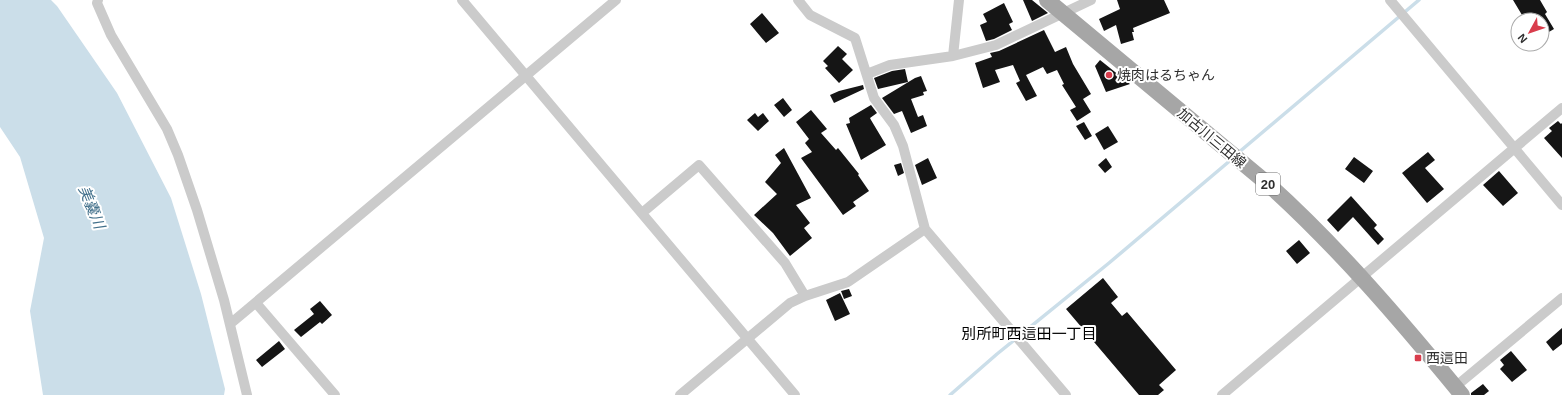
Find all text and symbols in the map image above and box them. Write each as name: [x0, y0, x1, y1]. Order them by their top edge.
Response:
north arrow: [1510, 12, 1550, 52]
text: N: [1515, 31, 1529, 45]
place label: 焼肉はるちゃん: [1117, 67, 1215, 83]
marker: 焼肉はるちゃん: [1104, 70, 1114, 80]
street label: 加古川三田線: [1175, 105, 1249, 171]
road number: 20: [1256, 173, 1280, 195]
water label: 美嚢川: [76, 183, 109, 233]
district label: 別所町西這田一丁目: [961, 325, 1097, 342]
place label: 西這田: [1426, 350, 1468, 366]
marker: 西這田: [1413, 353, 1423, 363]

